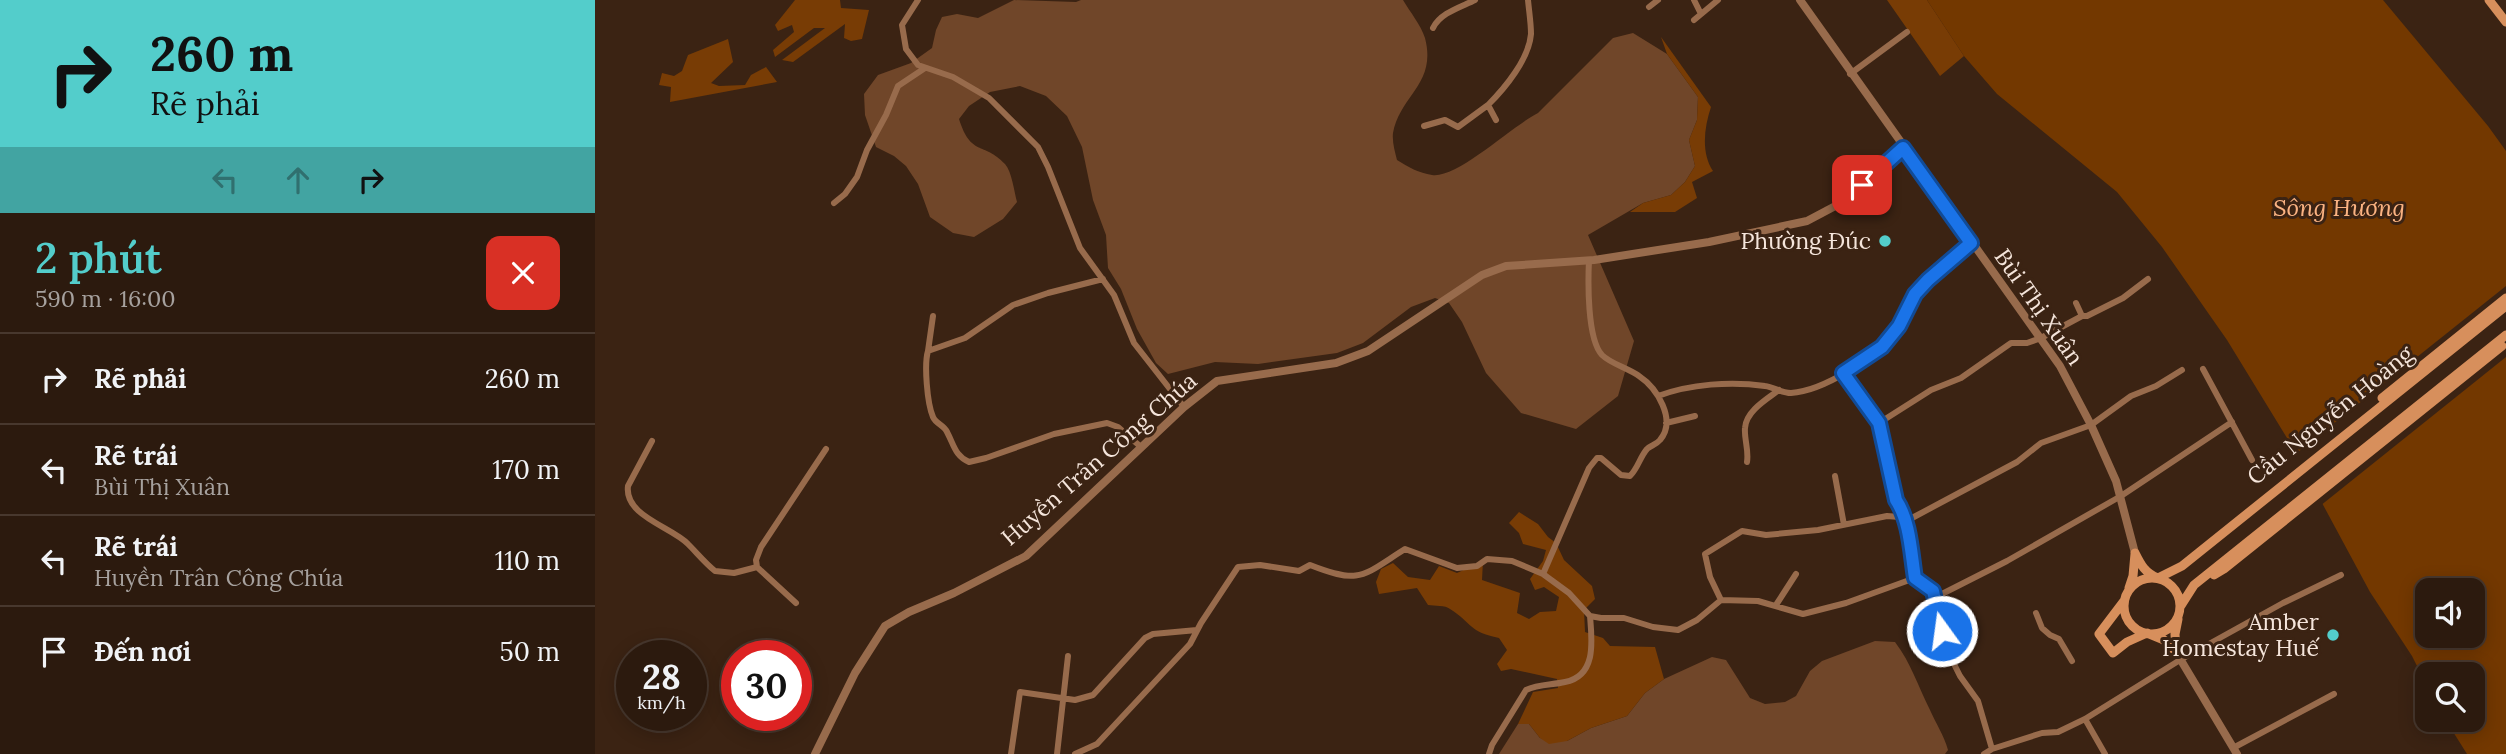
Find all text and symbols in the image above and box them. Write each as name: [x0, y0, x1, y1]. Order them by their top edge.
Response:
text: 260 m: [150, 22, 293, 84]
icon: right: [35, 28, 126, 119]
text: Rẽ phải: [150, 83, 260, 124]
pin: [1832, 155, 1892, 215]
icon: left: [206, 161, 244, 199]
icon: ahead: [279, 161, 317, 199]
icon: right: [352, 161, 390, 199]
icon: arrive: [1843, 166, 1881, 204]
water label: Sông Hương: [2273, 192, 2405, 223]
place label: Phường Đúc: [1740, 226, 1871, 255]
text: 2 phút: [35, 231, 162, 285]
marker: Phường Đúc: [1877, 233, 1893, 249]
button: close: [486, 236, 560, 310]
street label: Bùi Thị Xuân: [1989, 243, 2090, 371]
text: 590 m · 16:00: [35, 284, 176, 313]
street label: Cầu Nguyễn Hoàng: [2241, 338, 2420, 491]
icon: right: [35, 360, 73, 398]
text: Rẽ phải: [94, 362, 186, 395]
text: 260 m: [485, 362, 560, 395]
street label: Huyền Trân Công Chúa: [995, 366, 1202, 551]
text: Rẽ trái: [94, 439, 178, 472]
icon: left: [35, 451, 73, 489]
text: 170 m: [492, 453, 560, 486]
text: Bùi Thị Xuân: [94, 472, 230, 501]
text: Rẽ trái: [94, 530, 178, 563]
icon: left: [35, 542, 73, 580]
text: 110 m: [495, 544, 560, 577]
text: Huyền Trân Công Chúa: [94, 563, 343, 592]
map controls: [2415, 578, 2485, 732]
button: sound: [2415, 578, 2485, 648]
position arrow: [1905, 594, 1979, 668]
place label: Amber Homestay Huế: [2162, 607, 2321, 662]
marker: Amber Homestay Huế: [2325, 627, 2341, 643]
icon: arrive: [35, 633, 73, 671]
text: Đến nơi: [94, 635, 191, 668]
text: 50 m: [500, 635, 560, 668]
speed limit sign: 30: [721, 640, 812, 731]
text: 28: [642, 654, 681, 699]
button: search: [2415, 662, 2485, 732]
text: km/h: [637, 691, 686, 714]

